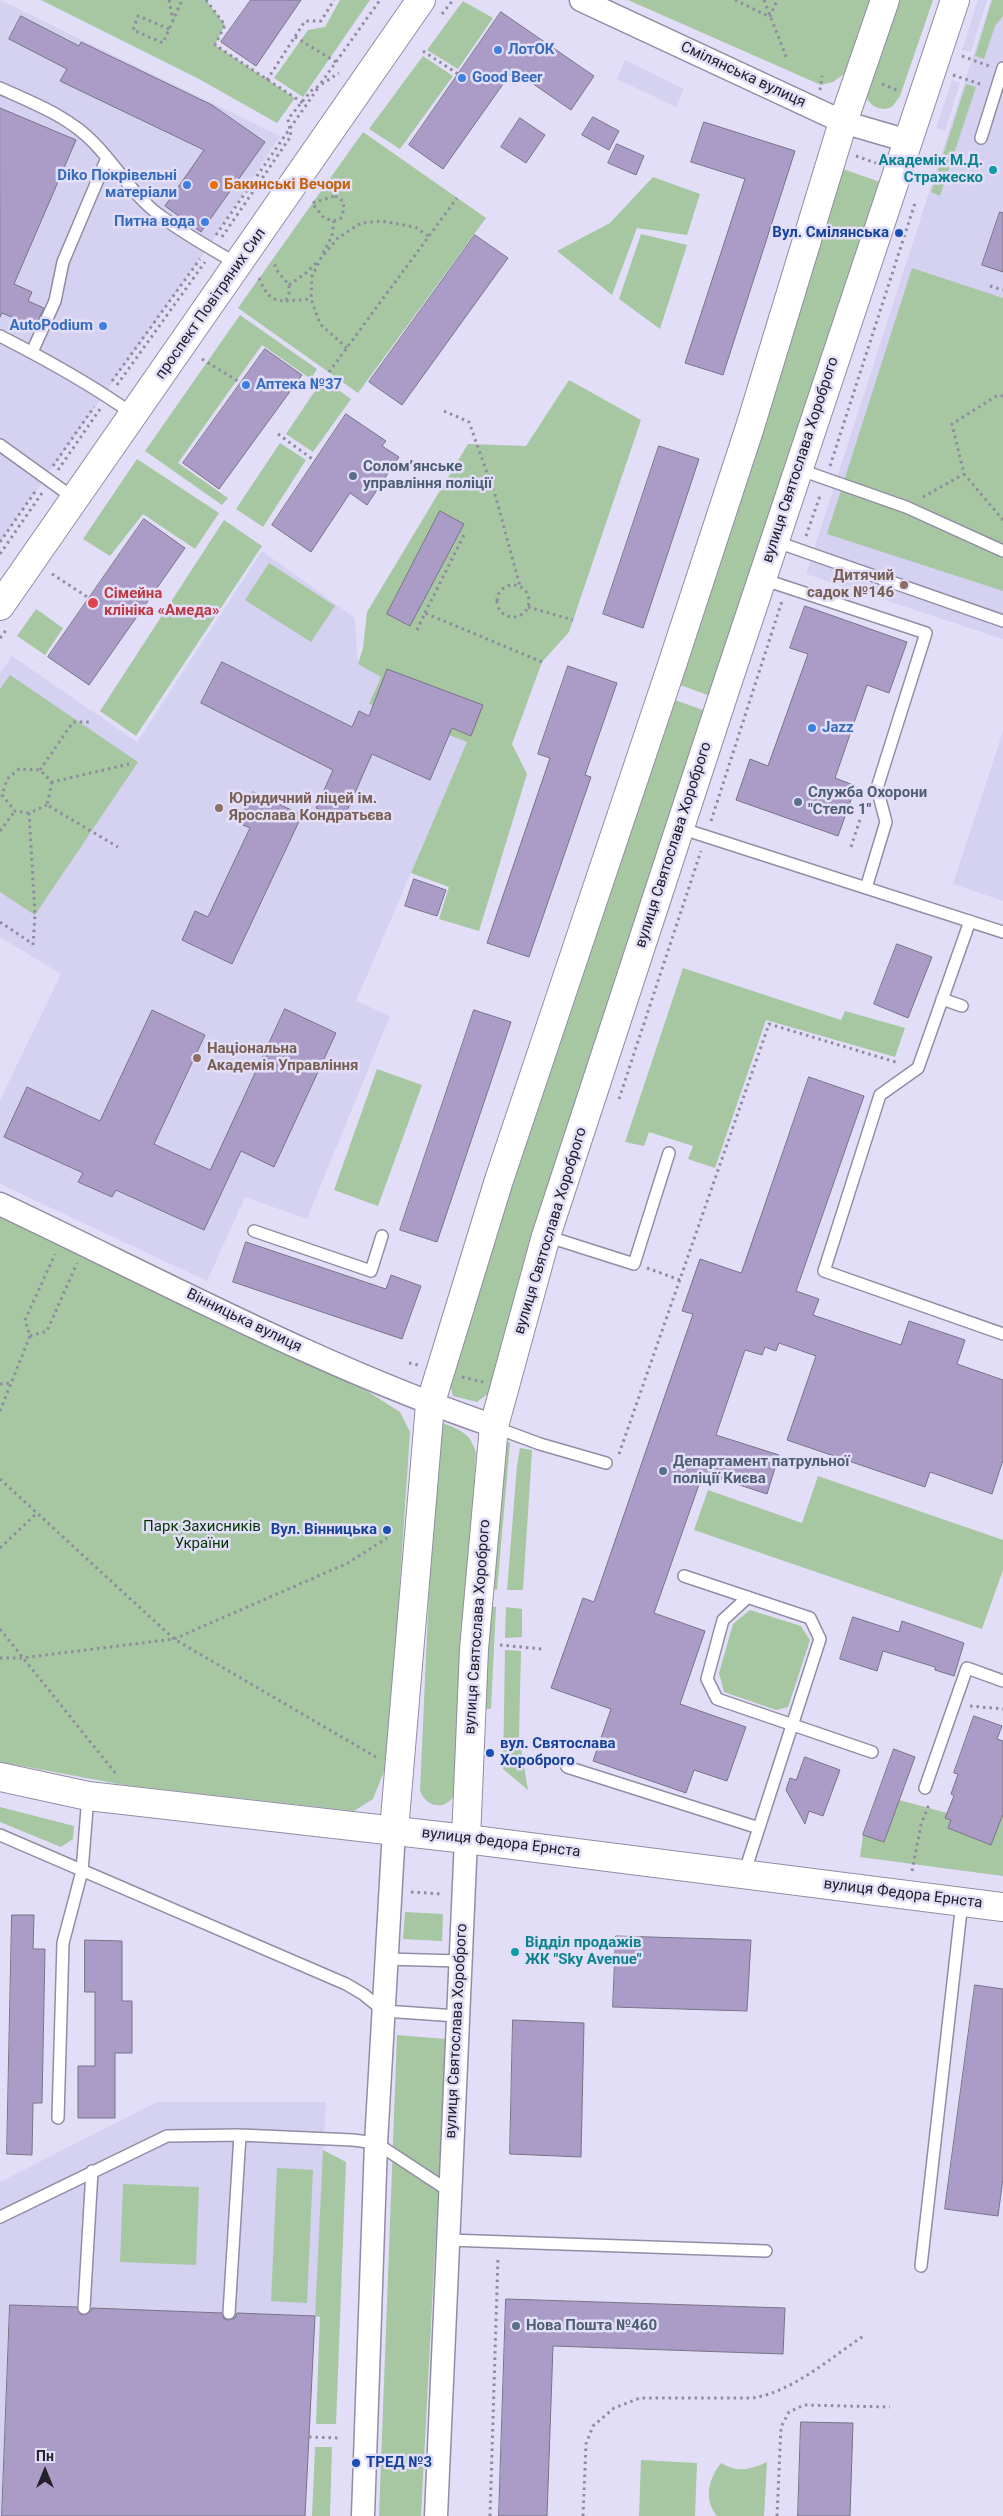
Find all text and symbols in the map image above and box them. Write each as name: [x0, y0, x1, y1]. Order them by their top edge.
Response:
street label: Смілянська вулиця: [678, 38, 808, 112]
place label: ЛотОК: [508, 41, 555, 59]
marker: ЛотОК: [492, 44, 504, 56]
place label: Good Beer: [472, 69, 543, 87]
marker: Good Beer: [456, 72, 468, 84]
place label: Академік М.Д. Стражеско: [879, 152, 983, 187]
marker: Академік М.Д. Стражеско: [987, 164, 999, 176]
place label: Diko Покрівельні матеріали: [57, 167, 177, 202]
place label: Бакинські Вечори: [224, 176, 351, 194]
marker: Diko Покрівельні матеріали: [181, 179, 193, 191]
marker: Бакинські Вечори: [208, 179, 220, 191]
place label: Питна вода: [114, 213, 195, 231]
marker: Питна вода: [199, 216, 211, 228]
place label: Вул. Смілянська: [772, 224, 889, 242]
street label: проспект Повітряних Сил: [152, 225, 270, 383]
marker: Вул. Смілянська: [893, 227, 905, 239]
place label: AutoPodium: [9, 317, 93, 335]
marker: AutoPodium: [97, 320, 109, 332]
street label: вулиця Святослава Хороброго: [759, 355, 843, 565]
place label: Аптека №37: [256, 376, 342, 394]
marker: Аптека №37: [240, 379, 252, 391]
place label: Соломʼянське управління поліції: [363, 458, 492, 493]
marker: Соломʼянське управління поліції: [347, 470, 359, 482]
place label: Дитячий садок №146: [807, 567, 894, 602]
marker: Дитячий садок №146: [898, 579, 910, 591]
place label: Сімейна клініка «Амеда»: [104, 585, 219, 620]
marker: Сімейна клініка «Амеда»: [86, 596, 100, 610]
place label: Jazz: [822, 719, 854, 737]
marker: Jazz: [806, 722, 818, 734]
street label: вулиця Святослава Хороброго: [632, 740, 716, 950]
place label: Служба Охорони "Стелс 1": [808, 784, 927, 819]
place label: Юридичний ліцей ім. Ярослава Кондратьєва: [229, 790, 392, 825]
marker: Служба Охорони "Стелс 1": [792, 796, 804, 808]
marker: Юридичний ліцей ім. Ярослава Кондратьєва: [213, 802, 225, 814]
place label: Національна Академія Управління: [207, 1040, 358, 1075]
marker: Національна Академія Управління: [191, 1052, 203, 1064]
street label: вулиця Святослава Хороброго: [511, 1125, 591, 1337]
street label: Вінницька вулиця: [184, 1285, 304, 1357]
place label: Департамент патрульної поліції Києва: [673, 1453, 849, 1488]
marker: Департамент патрульної поліції Києва: [657, 1465, 669, 1477]
park label: Парк Захисників України: [143, 1518, 261, 1553]
street label: вулиця Святослава Хороброго: [462, 1519, 494, 1735]
place label: Вул. Вінницька: [271, 1521, 377, 1539]
marker: Вул. Вінницька: [381, 1524, 393, 1536]
place label: вул. Святослава Хороброго: [500, 1735, 616, 1770]
marker: вул. Святослава Хороброго: [484, 1747, 496, 1759]
street label: вулиця Федора Ернста: [421, 1824, 581, 1862]
street label: вулиця Федора Ернста: [823, 1875, 983, 1913]
street label: вулиця Святослава Хороброго: [442, 1923, 472, 2139]
place label: Відділ продажів ЖК "Sky Avenue": [525, 1934, 642, 1969]
marker: Відділ продажів ЖК "Sky Avenue": [509, 1946, 521, 1958]
place label: Нова Пошта №460: [526, 2317, 657, 2335]
marker: Нова Пошта №460: [510, 2320, 522, 2332]
north arrow: [20, 2446, 70, 2496]
text: Пн: [36, 2448, 54, 2464]
place label: ТРЕД №3: [366, 2454, 432, 2472]
marker: ТРЕД №3: [350, 2457, 362, 2469]

